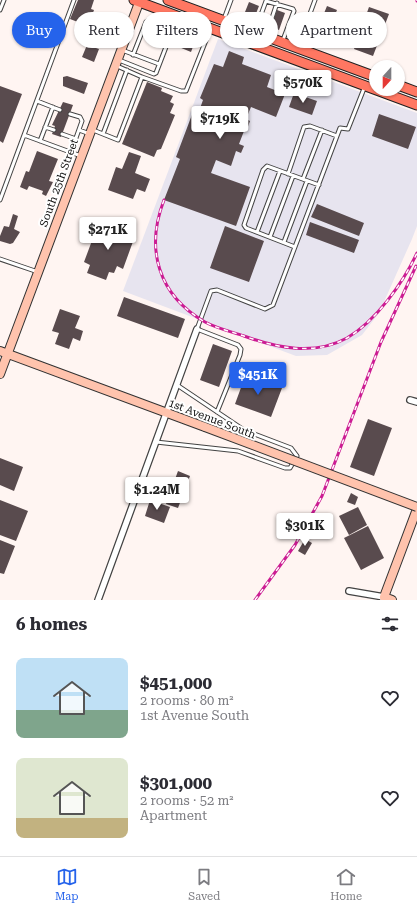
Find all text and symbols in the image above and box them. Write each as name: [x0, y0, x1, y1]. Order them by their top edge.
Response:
chip: Buy: [12, 12, 66, 48]
chip: Rent: [74, 12, 134, 48]
chip: Filters: [142, 12, 212, 48]
chip: New: [220, 12, 278, 48]
chip: Apartment: [286, 12, 387, 48]
north arrow: [369, 60, 405, 96]
map controls: [369, 60, 405, 96]
pin: $570K: [275, 70, 331, 104]
text: $570K: [283, 75, 323, 90]
pin: $719K: [192, 106, 248, 140]
text: $719K: [200, 111, 240, 126]
street label: South 25th Street: [37, 137, 81, 229]
pin: $271K: [80, 217, 136, 251]
text: $271K: [88, 222, 128, 237]
pin: $451K: [230, 362, 286, 396]
text: $451K: [238, 367, 278, 382]
street label: 1st Avenue South: [167, 396, 257, 442]
pin: $1.24M: [124, 477, 190, 511]
text: $1.24M: [134, 482, 180, 497]
pin: $301K: [277, 513, 333, 547]
text: $301K: [285, 518, 325, 533]
icon: filters: [379, 613, 401, 635]
text: 6 homes: [16, 614, 87, 634]
text: $451,000: [140, 673, 212, 693]
icon: home: [48, 674, 96, 722]
icon: heart: [379, 687, 401, 709]
text: 2 rooms · 80 m²: [140, 693, 234, 708]
text: 1st Avenue South: [140, 708, 249, 723]
text: $301,000: [140, 773, 212, 793]
icon: home: [48, 774, 96, 822]
icon: heart: [379, 787, 401, 809]
text: 2 rooms · 52 m²: [140, 793, 234, 808]
text: Apartment: [140, 808, 207, 823]
tab: Map: [55, 866, 78, 903]
tab: Saved: [188, 866, 220, 903]
tab: Home: [330, 866, 362, 903]

